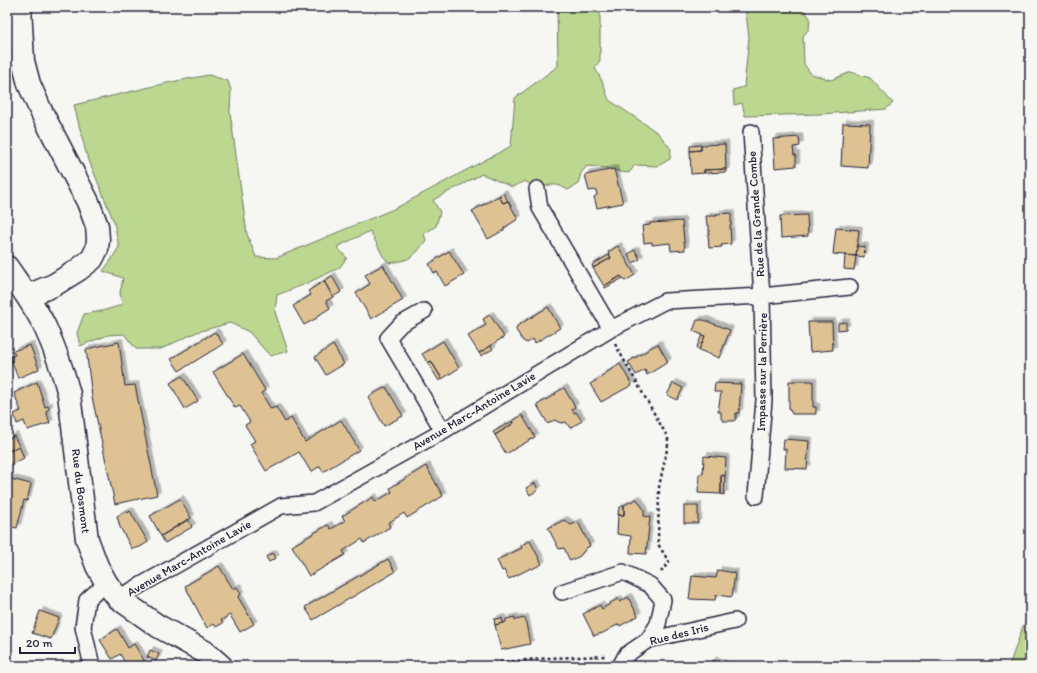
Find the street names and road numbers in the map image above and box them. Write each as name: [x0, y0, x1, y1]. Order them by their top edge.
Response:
street label: Rue de la Grande Combe: [745, 150, 767, 277]
street label: Impasse sur la Perrière: [754, 312, 770, 432]
street label: Avenue Marc-Antoine Lavie: [410, 369, 538, 453]
street label: Rue du Bosmont: [69, 448, 93, 535]
street label: Avenue Marc-Antoine Lavie: [124, 517, 254, 599]
street label: Rue des Iris: [648, 620, 710, 648]

